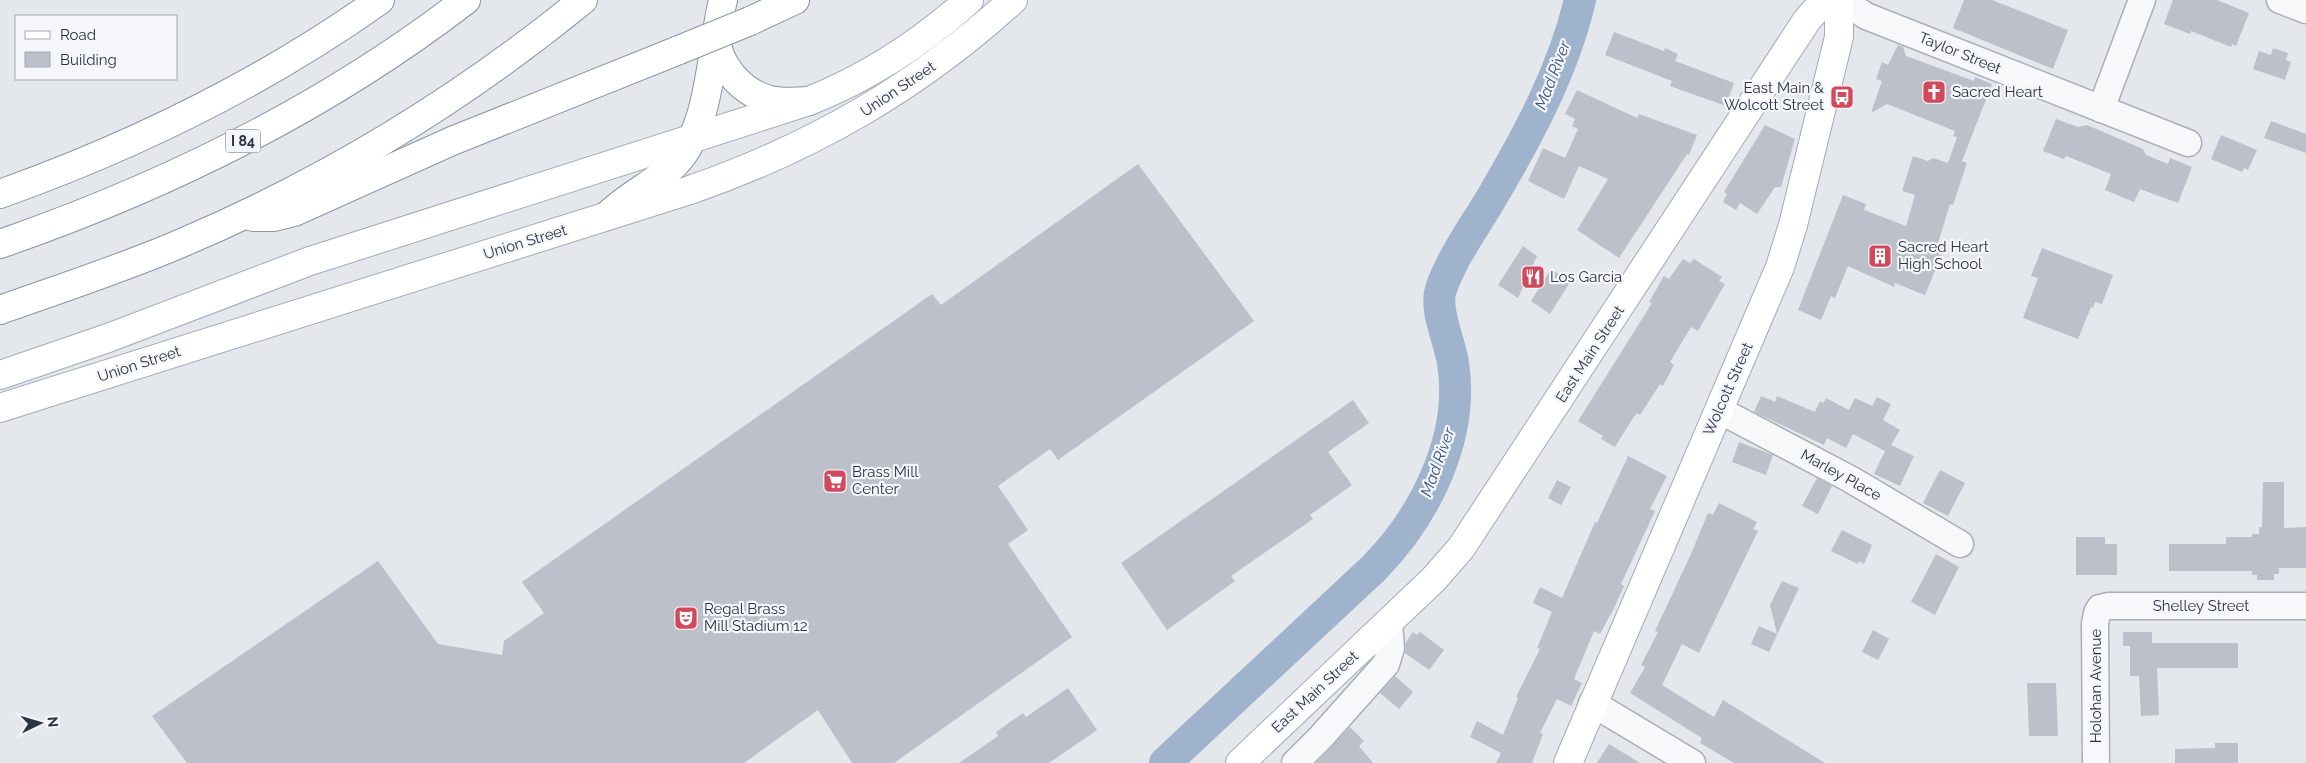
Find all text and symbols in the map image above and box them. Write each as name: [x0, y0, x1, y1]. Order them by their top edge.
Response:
legend: [15, 15, 178, 80]
text: Road: [60, 26, 96, 44]
street label: Taylor Street: [1916, 28, 2004, 78]
water label: Mad River: [1531, 38, 1574, 112]
text: Building: [60, 51, 117, 69]
street label: Union Street: [857, 57, 939, 121]
place label: East Main & Wolcott Street: [1724, 79, 1824, 114]
church icon: Sacred Heart: [1921, 79, 1947, 105]
place label: Sacred Heart: [1952, 83, 2043, 101]
bus stop icon: East Main & Wolcott Street: [1829, 84, 1855, 110]
road number: I 84: [226, 130, 260, 152]
street label: Union Street: [481, 221, 569, 263]
place label: Sacred Heart High School: [1898, 238, 1989, 273]
building icon: Sacred Heart High School: [1867, 243, 1893, 269]
restaurant icon: Los Garcia: [1520, 264, 1546, 290]
place label: Los Garcia: [1550, 268, 1622, 286]
street label: East Main Street: [1552, 302, 1628, 406]
street label: Wolcott Street: [1699, 340, 1757, 438]
street label: Union Street: [95, 342, 183, 386]
water label: Mad River: [1416, 425, 1459, 499]
street label: Marley Place: [1798, 445, 1885, 505]
place label: Brass Mill Center: [852, 463, 919, 498]
supermarket icon: Brass Mill Center: [822, 468, 848, 494]
street label: Shelley Street: [2153, 597, 2249, 615]
place label: Regal Brass Mill Stadium 12: [704, 600, 808, 635]
theatre icon: Regal Brass Mill Stadium 12: [673, 605, 699, 631]
street label: Holohan Avenue: [2087, 629, 2105, 743]
street label: East Main Street: [1268, 647, 1362, 737]
north arrow: [15, 698, 65, 748]
text: N: [45, 716, 61, 728]

